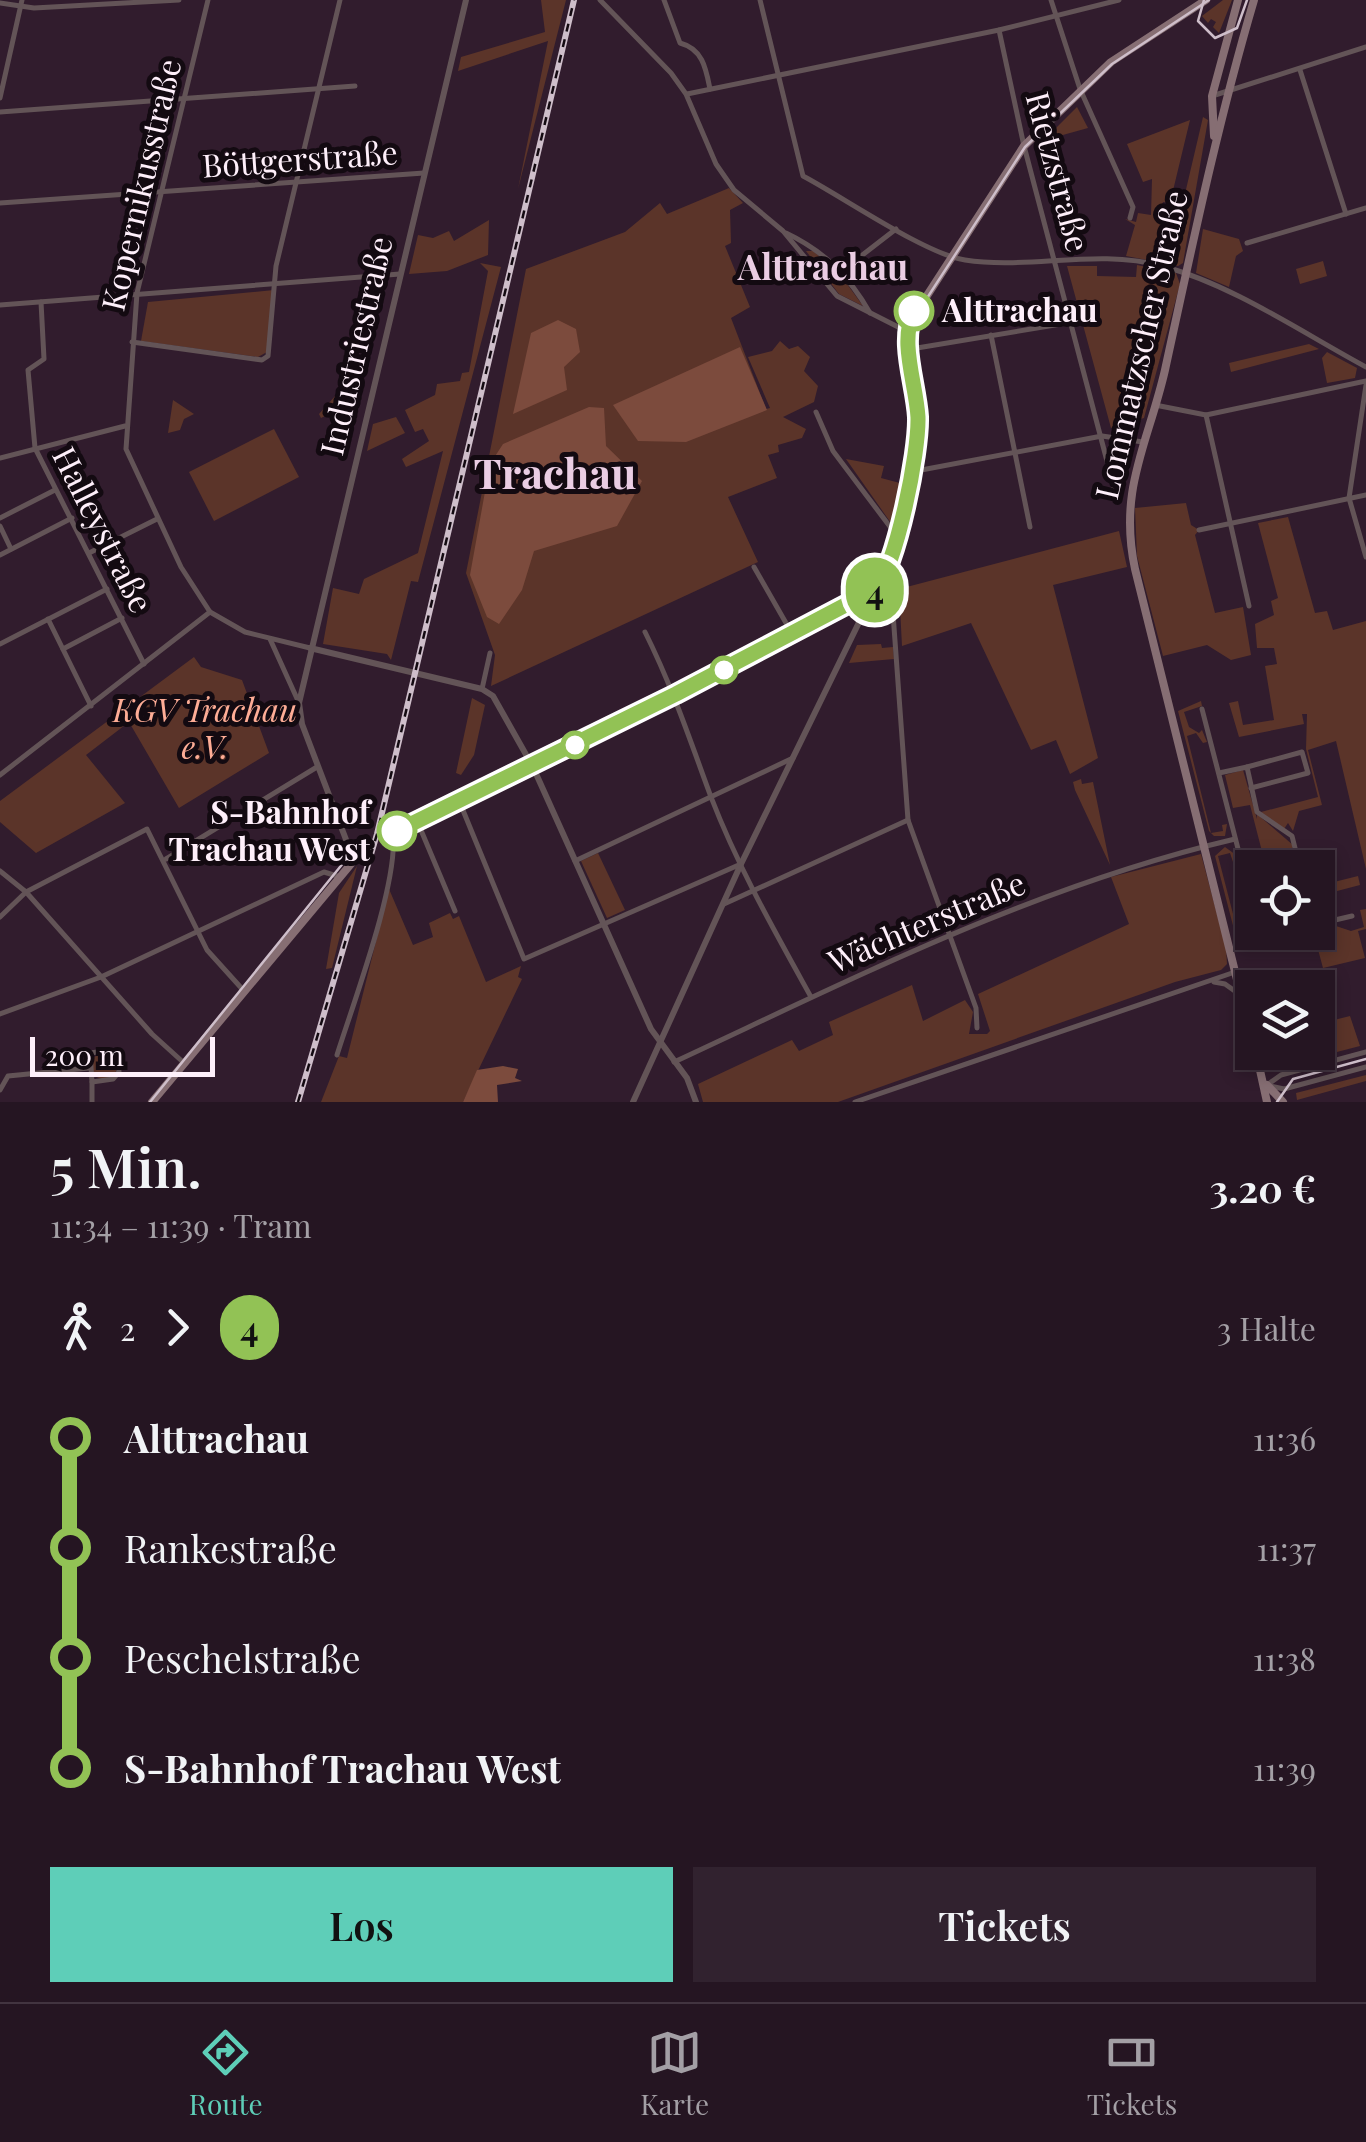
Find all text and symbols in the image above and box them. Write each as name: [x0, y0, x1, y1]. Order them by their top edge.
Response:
street label: Kopernikusstraße: [90, 54, 189, 315]
street label: Rietzstraße: [1017, 87, 1101, 256]
street label: Böttgerstraße: [201, 129, 399, 186]
street label: Lommatzscher Straße: [1083, 186, 1196, 503]
street label: Industriestraße: [309, 232, 401, 459]
district label: Alttrachau: [737, 242, 908, 289]
place label: Alttrachau: [941, 287, 1098, 330]
marker: Alttrachau: [895, 292, 933, 330]
street label: Halleystraße: [44, 439, 164, 619]
district label: Trachau: [473, 444, 637, 500]
line badge: 4: [842, 558, 908, 622]
text: 4: [866, 567, 884, 614]
unlabelled marker: [711, 657, 737, 683]
park label: KGV Trachau e.V.: [111, 687, 297, 767]
unlabelled marker: [562, 732, 588, 758]
place label: S-Bahnhof Trachau West: [169, 789, 373, 869]
marker: S-Bahnhof Trachau West: [378, 812, 416, 850]
map controls: [1235, 850, 1335, 1070]
button: locate: [1235, 850, 1335, 950]
street label: Wächterstraße: [820, 860, 1031, 982]
button: layers: [1235, 970, 1335, 1070]
scale bar: [30, 1032, 215, 1076]
text: 200 m: [45, 1036, 124, 1073]
text: 5 Min.: [50, 1128, 202, 1202]
text: 3.20 €: [1210, 1162, 1316, 1213]
text: 11:34 – 11:39 · Tram: [50, 1203, 312, 1246]
icon: walk: [50, 1300, 105, 1355]
icon: forward: [150, 1300, 205, 1355]
text: 4: [240, 1304, 259, 1351]
text: 2: [120, 1306, 135, 1349]
text: 3 Halte: [1217, 1306, 1316, 1349]
text: Alttrachau: [124, 1412, 309, 1463]
text: 11:36: [1253, 1416, 1316, 1459]
text: Rankestraße: [124, 1522, 337, 1573]
text: 11:37: [1256, 1526, 1316, 1569]
text: Peschelstraße: [124, 1632, 361, 1683]
text: 11:38: [1253, 1636, 1316, 1679]
text: S-Bahnhof Trachau West: [124, 1742, 561, 1793]
text: 11:39: [1253, 1746, 1316, 1789]
button: Los: [50, 1867, 673, 1982]
button: Tickets: [693, 1867, 1316, 1982]
tab: Route: [189, 2025, 263, 2122]
tab: Karte: [640, 2025, 709, 2122]
tab: Tickets: [1087, 2025, 1177, 2122]

